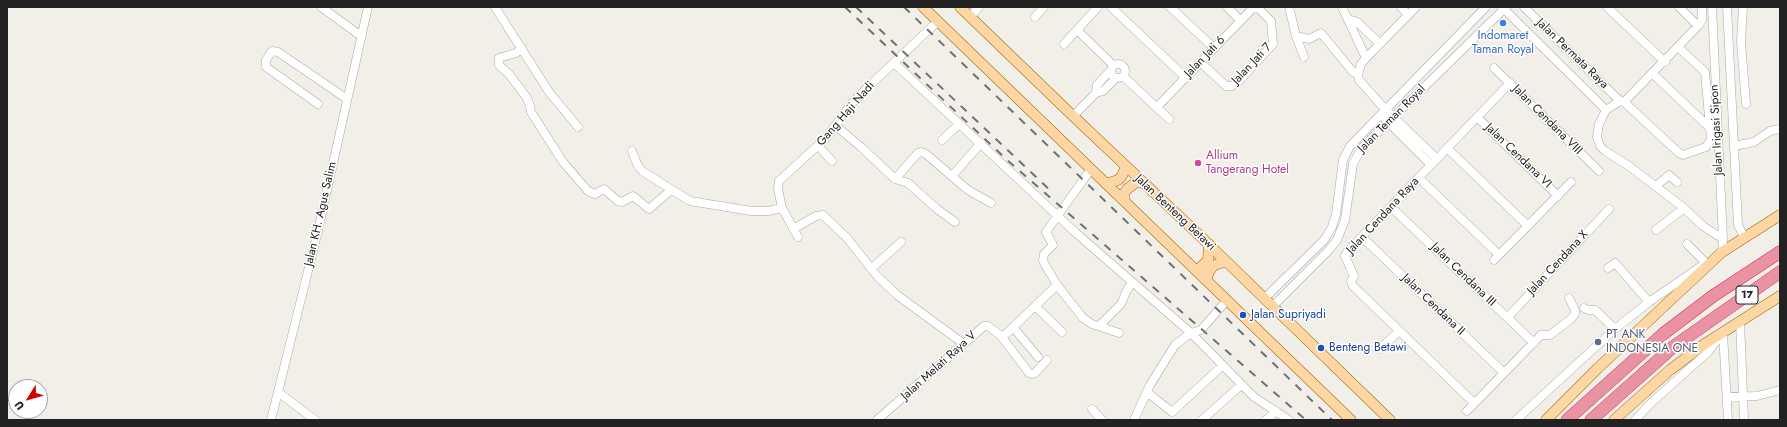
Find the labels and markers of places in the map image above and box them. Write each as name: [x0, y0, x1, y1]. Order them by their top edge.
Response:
marker: Indomaret Taman Royal: [1498, 18, 1508, 28]
place label: Indomaret Taman Royal: [1472, 29, 1534, 57]
place label: Allium Tangerang Hotel: [1206, 149, 1289, 177]
marker: Allium Tangerang Hotel: [1193, 158, 1203, 168]
place label: Jalan Supriyadi: [1251, 308, 1326, 322]
marker: Jalan Supriyadi: [1238, 310, 1248, 320]
place label: PT ANK INDONESIA ONE: [1606, 328, 1698, 356]
marker: PT ANK INDONESIA ONE: [1593, 337, 1603, 347]
place label: Benteng Betawi: [1329, 341, 1407, 355]
marker: Benteng Betawi: [1316, 343, 1326, 353]

